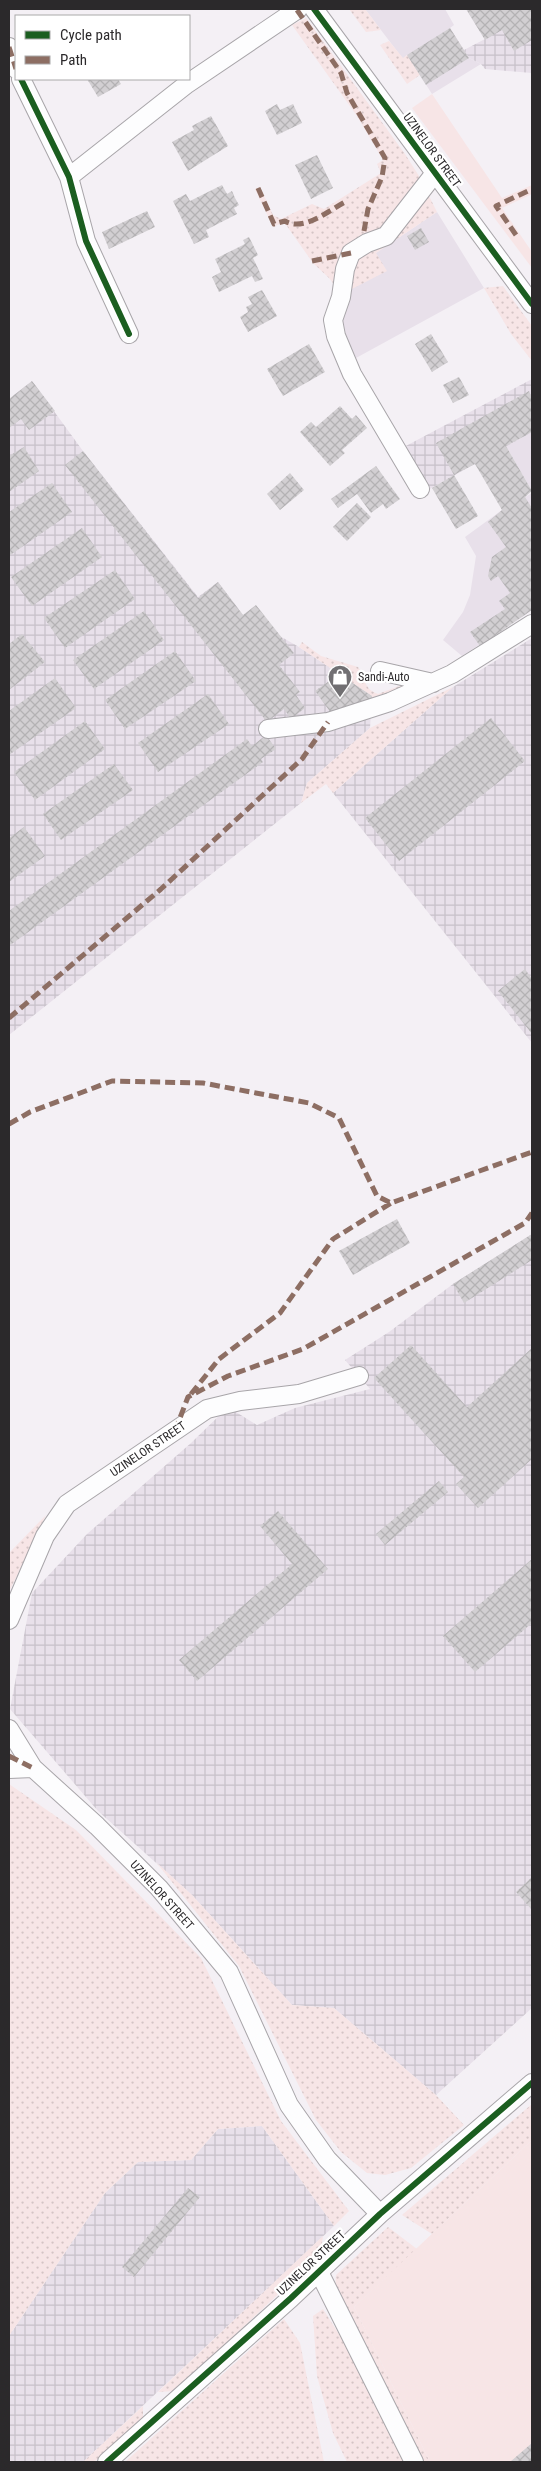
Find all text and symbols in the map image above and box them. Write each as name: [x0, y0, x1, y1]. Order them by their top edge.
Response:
legend: [15, 15, 190, 80]
text: Cycle path: [60, 26, 122, 44]
text: Path: [60, 51, 87, 69]
street label: UZINELOR STREET: [400, 110, 464, 190]
shop icon: Sandi-Auto: [327, 664, 353, 698]
place label: Sandi-Auto: [358, 670, 410, 684]
street label: UZINELOR STREET: [108, 1419, 188, 1479]
street label: UZINELOR STREET: [127, 1858, 197, 1932]
street label: UZINELOR STREET: [274, 2228, 348, 2298]

